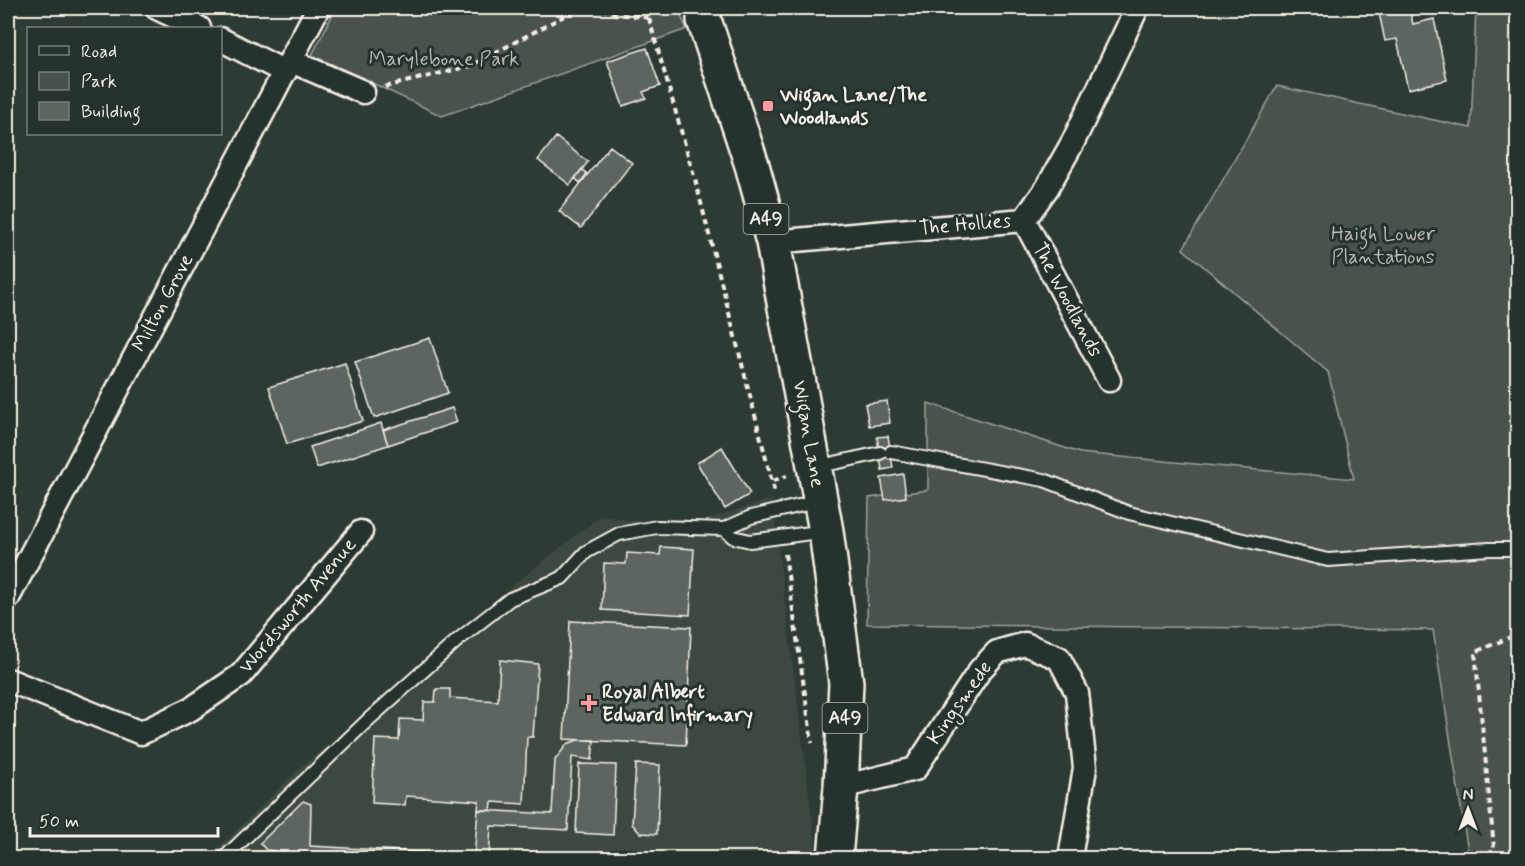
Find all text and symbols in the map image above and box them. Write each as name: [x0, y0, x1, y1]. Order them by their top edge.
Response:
legend: [27, 27, 222, 135]
text: Road: [81, 40, 117, 64]
park label: Marylebone Park: [369, 46, 519, 73]
text: Park: [81, 70, 117, 94]
place label: Wigan Lane/The Woodlands: [779, 82, 927, 132]
marker: Wigan Lane/The Woodlands: [761, 99, 775, 113]
text: Building: [81, 100, 141, 126]
road number: A49: [744, 204, 789, 234]
street label: The Hollies: [918, 208, 1012, 242]
park label: Haigh Lower Plantations: [1331, 221, 1436, 271]
street label: The Woodlands: [1026, 238, 1108, 362]
street label: Milton Grove: [126, 249, 200, 357]
street label: Wigan Lane: [783, 378, 831, 490]
street label: Wordsworth Avenue: [233, 532, 363, 680]
street label: Kingsmede: [921, 656, 1000, 751]
place label: Royal Albert Edward Infirmary: [602, 679, 753, 729]
marker: Royal Albert Edward Infirmary: [580, 694, 598, 712]
road number: A49: [822, 703, 868, 733]
north arrow: [1438, 779, 1498, 839]
text: N: [1463, 785, 1473, 806]
scale bar: [30, 800, 218, 838]
text: 50 m: [39, 810, 79, 834]

